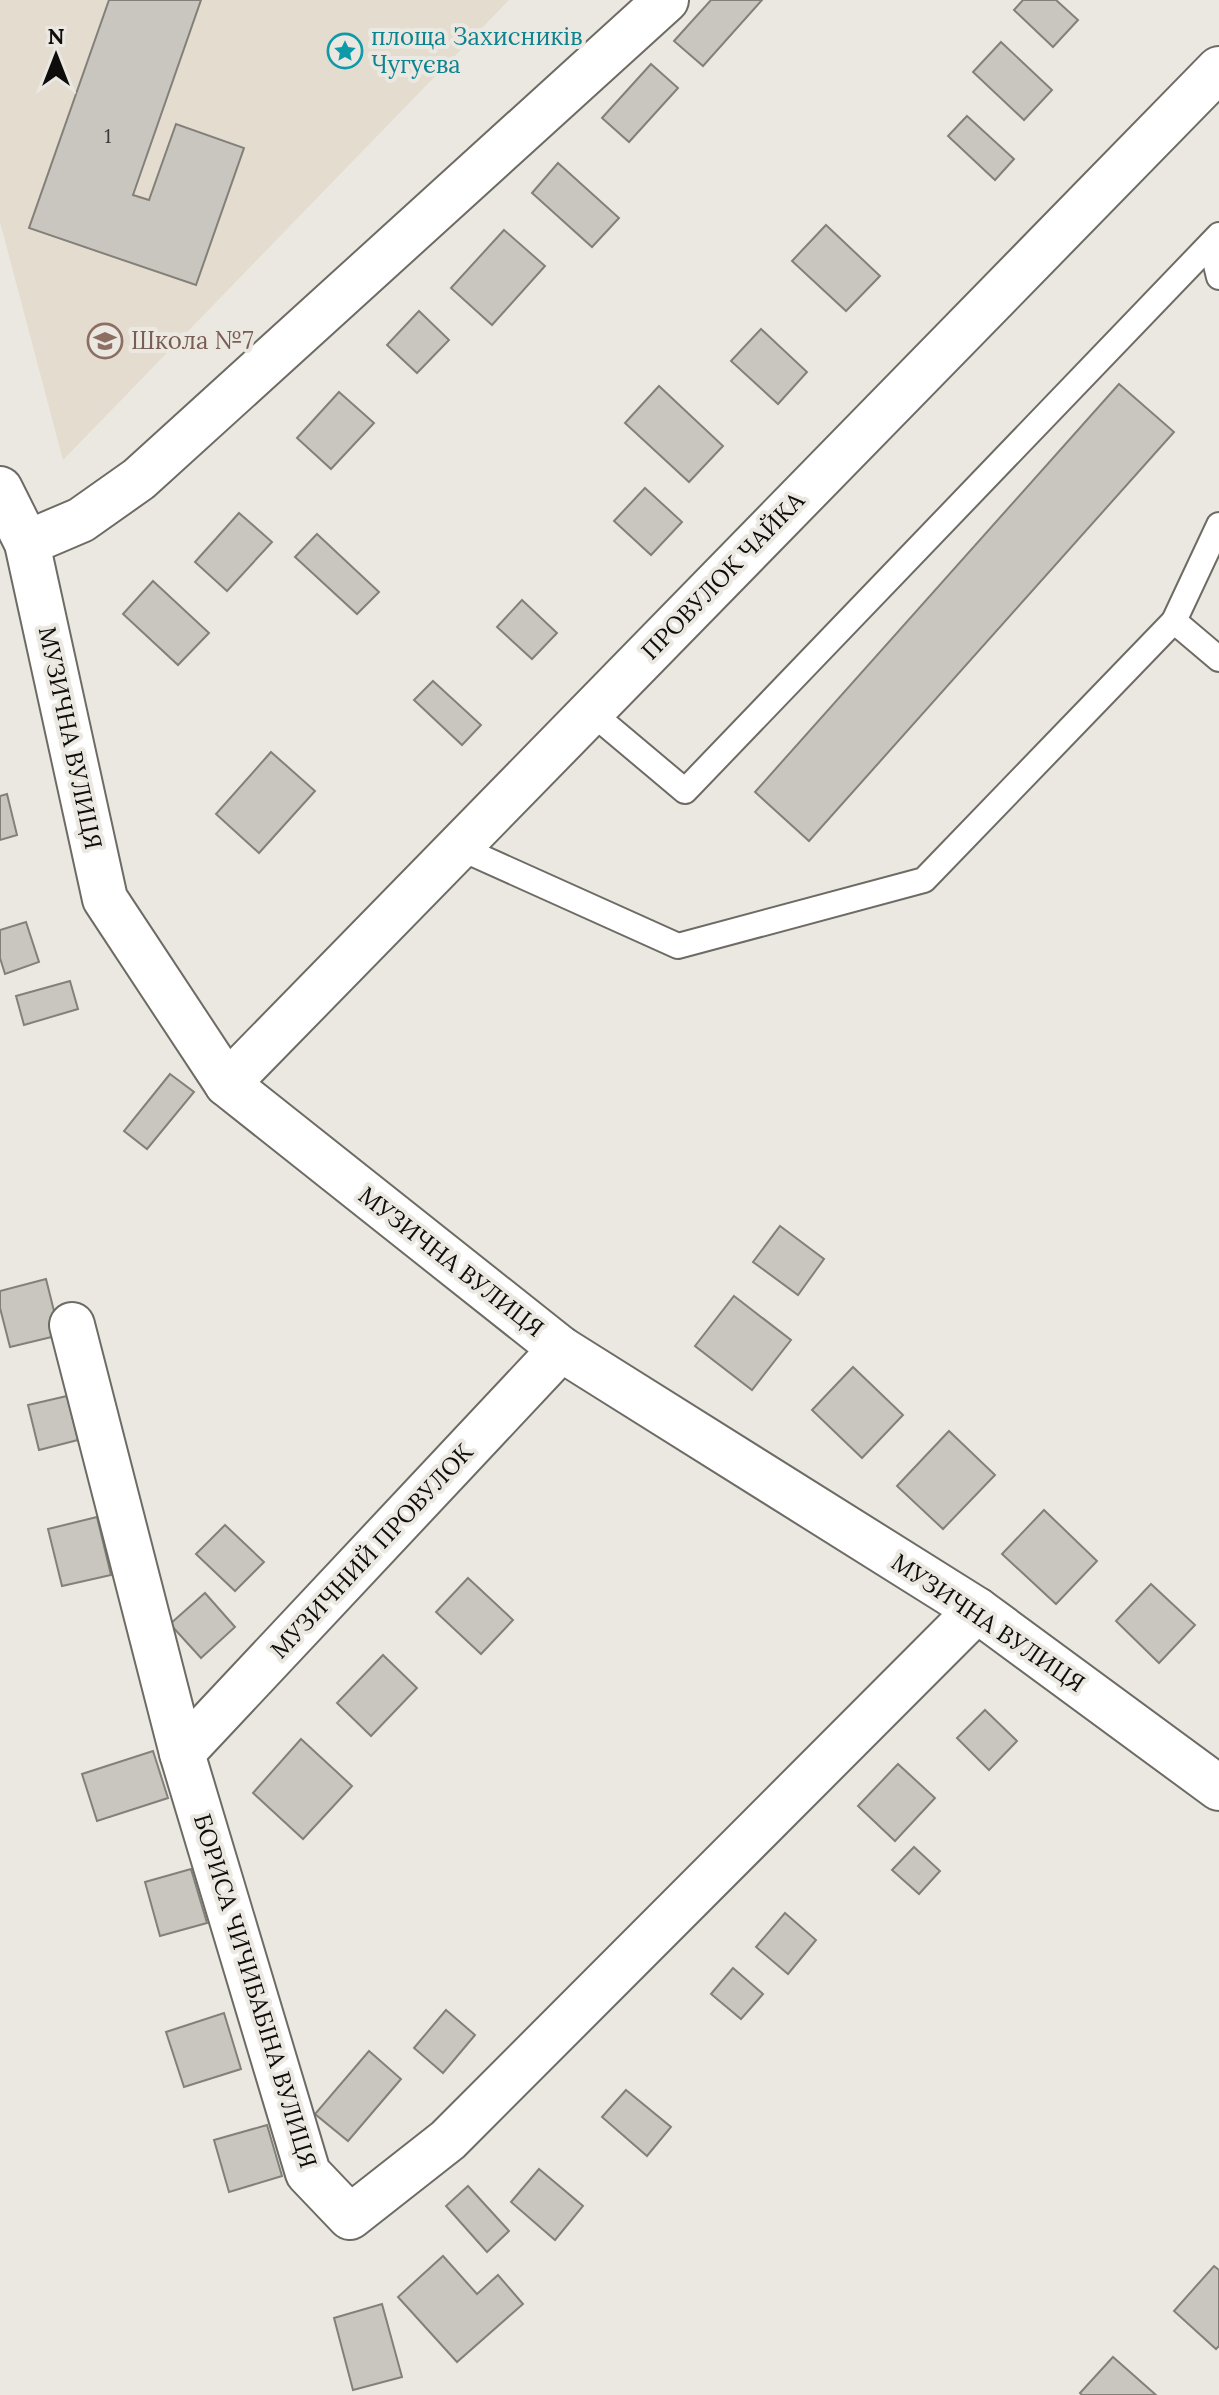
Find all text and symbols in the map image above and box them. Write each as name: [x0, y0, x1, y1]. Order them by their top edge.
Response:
north arrow: [16, 16, 96, 96]
place label: площа Захисників Чугуєва: [371, 21, 583, 80]
text: N: [47, 22, 65, 50]
place icon: площа Захисників Чугуєва: [326, 32, 364, 70]
house number: 1: [104, 123, 112, 148]
school or university icon: Школа №7: [86, 322, 124, 360]
place label: Школа №7: [131, 325, 253, 356]
street label: ПРОВУЛОК ЧАЙКА: [635, 484, 811, 666]
street label: МУЗИЧНА ВУЛИЦЯ: [32, 624, 109, 852]
street label: МУЗИЧНА ВУЛИЦЯ: [352, 1180, 550, 1344]
street label: МУЗИЧНИЙ ПРОВУЛОК: [264, 1436, 480, 1665]
street label: МУЗИЧНА ВУЛИЦЯ: [886, 1546, 1091, 1699]
street label: БОРИСА ЧИЧИБАБІНА ВУЛИЦЯ: [187, 1810, 324, 2172]

